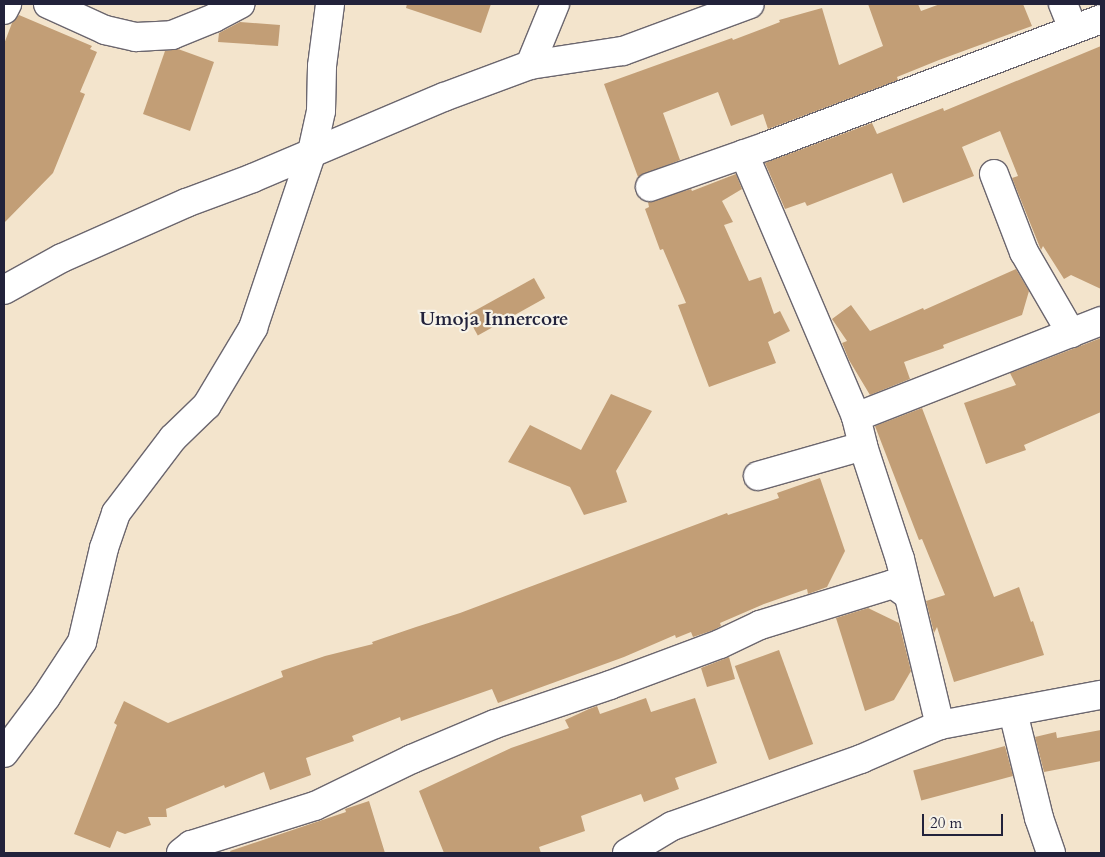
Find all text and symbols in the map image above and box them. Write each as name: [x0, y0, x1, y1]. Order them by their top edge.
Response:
district label: Umoja Innercore: [419, 309, 569, 331]
scale bar: [925, 804, 1006, 836]
text: 20 m: [930, 813, 962, 833]

